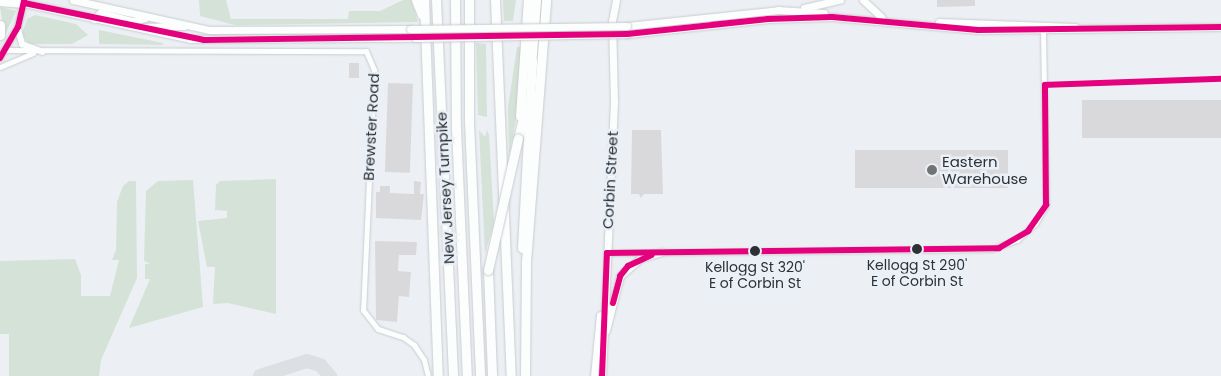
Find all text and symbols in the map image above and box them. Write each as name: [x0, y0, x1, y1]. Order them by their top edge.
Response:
street label: Brewster Road: [359, 73, 383, 181]
street label: New Jersey Turnpike: [432, 111, 458, 265]
street label: Corbin Street: [598, 131, 622, 229]
place label: Eastern Warehouse: [942, 152, 1028, 187]
marker: Eastern Warehouse: [926, 164, 938, 176]
marker: Kellogg St 290' E of Corbin St: [912, 244, 922, 254]
marker: Kellogg St 320' E of Corbin St: [750, 246, 760, 256]
place label: Kellogg St 290' E of Corbin St: [867, 257, 967, 290]
place label: Kellogg St 320' E of Corbin St: [705, 259, 805, 292]

